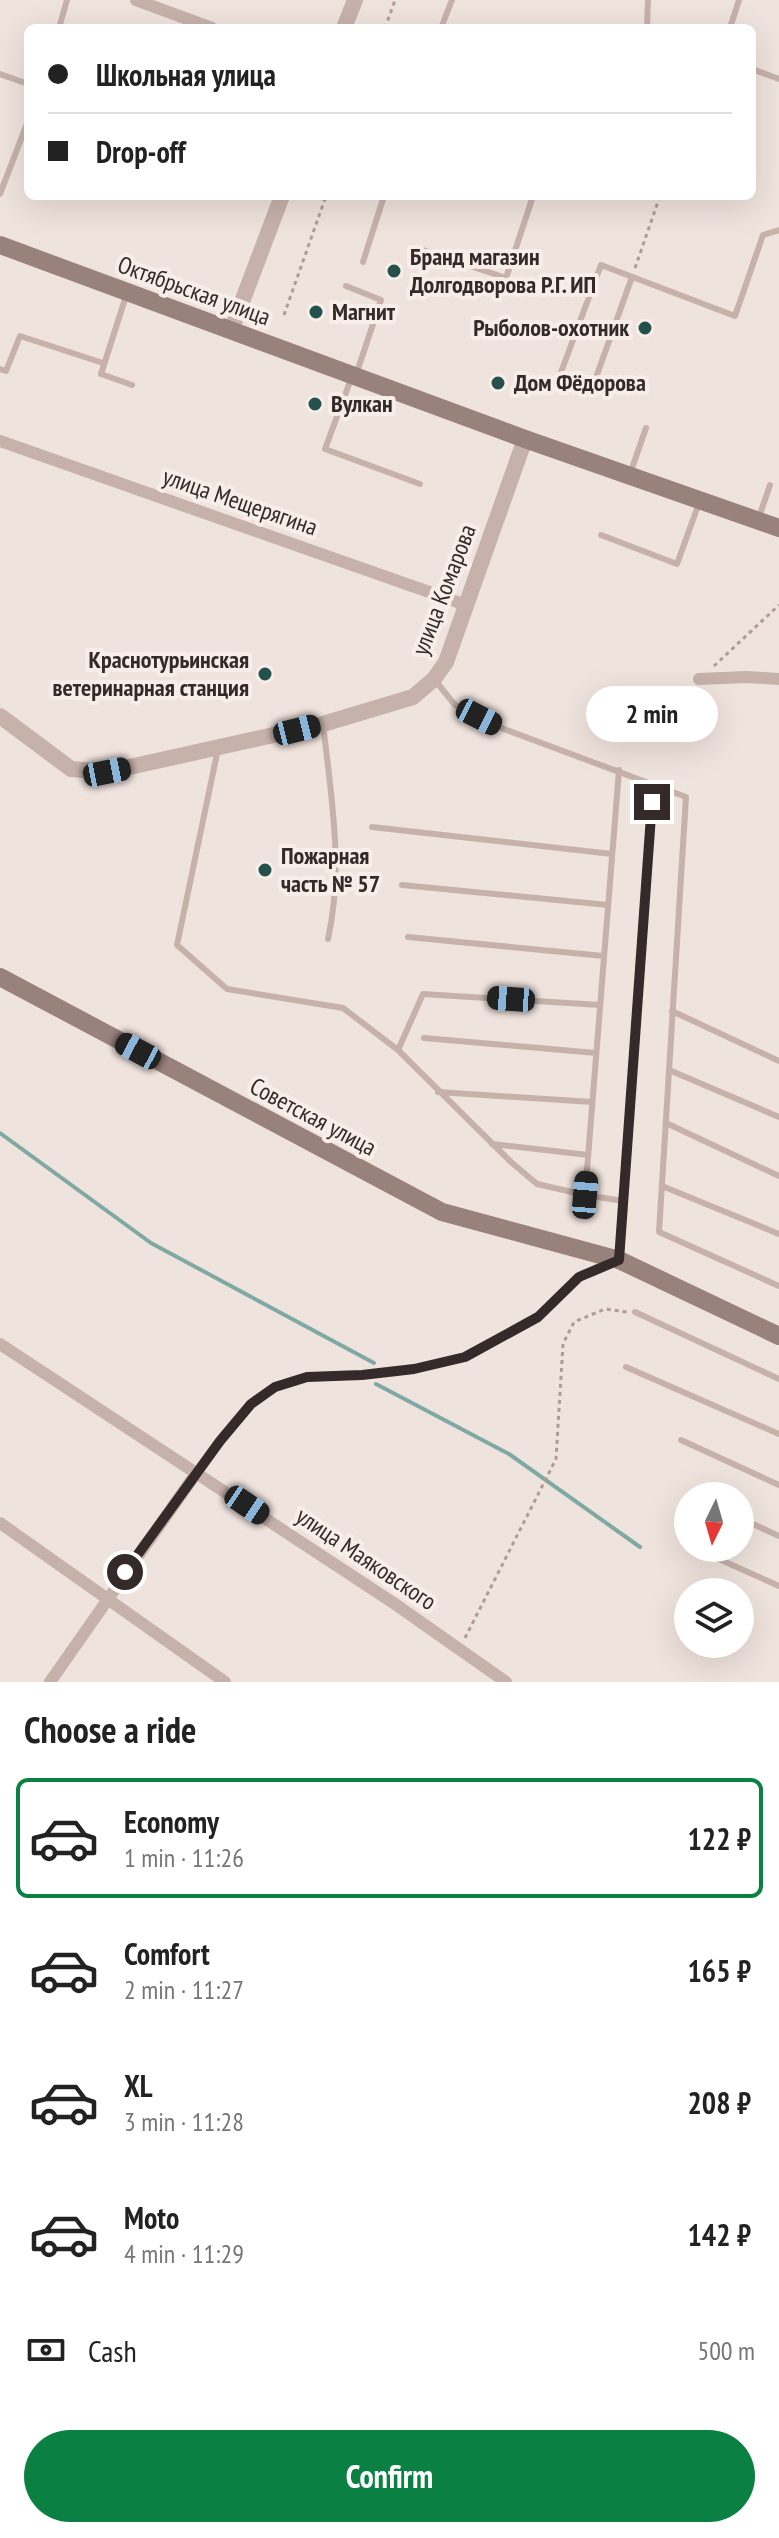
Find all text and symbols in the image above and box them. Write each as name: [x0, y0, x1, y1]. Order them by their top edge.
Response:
text: Школьная улица: [96, 55, 276, 94]
text: Drop-off: [96, 132, 186, 171]
place label: Бранд магазин Долгодворова Р.Г. ИП: [410, 241, 596, 300]
street label: Октябрьская улица: [114, 249, 275, 332]
marker: Бранд магазин Долгодворова Р.Г. ИП: [385, 262, 403, 280]
place label: Магнит: [332, 296, 396, 327]
marker: Магнит: [307, 303, 325, 321]
place label: Рыболов-охотник: [473, 312, 629, 343]
marker: Рыболов-охотник: [636, 319, 654, 337]
place label: Дом Фёдорова: [514, 367, 646, 398]
marker: Дом Фёдорова: [489, 374, 507, 392]
place label: Вулкан: [331, 388, 393, 419]
marker: Вулкан: [306, 395, 324, 413]
street label: улица Мещерягина: [159, 461, 322, 542]
street label: улица Комарова: [404, 520, 483, 660]
place label: Краснотурьинская ветеринарная станция: [53, 644, 249, 703]
marker: Краснотурьинская ветеринарная станция: [256, 665, 274, 683]
callout: 2 min: [586, 686, 718, 742]
car: [452, 695, 506, 739]
text: 2 min: [626, 697, 678, 730]
car: [271, 713, 323, 747]
car: [81, 756, 133, 788]
route end: [634, 784, 670, 820]
place label: Пожарная часть № 57: [281, 840, 380, 899]
marker: Пожарная часть № 57: [256, 861, 274, 879]
car: [486, 985, 536, 1013]
car: [111, 1029, 165, 1073]
street label: Советская улица: [245, 1070, 382, 1163]
car: [571, 1170, 599, 1220]
car: [220, 1482, 274, 1528]
north arrow: [674, 1482, 754, 1562]
map controls: [674, 1482, 754, 1658]
street label: улица Маяковского: [290, 1500, 442, 1617]
route start: [107, 1554, 143, 1590]
button: layers: [674, 1578, 754, 1658]
text: Choose a ride: [24, 1706, 196, 1753]
icon: car: [28, 1802, 100, 1874]
text: Economy: [124, 1802, 219, 1841]
text: 122 ₽: [687, 1819, 751, 1858]
text: 1 min · 11:26: [124, 1841, 244, 1874]
icon: car: [28, 1934, 100, 2006]
text: Comfort: [124, 1934, 210, 1973]
text: 165 ₽: [687, 1951, 751, 1990]
text: 2 min · 11:27: [124, 1973, 244, 2006]
icon: car: [28, 2066, 100, 2138]
text: XL: [124, 2066, 153, 2105]
text: 208 ₽: [687, 2083, 751, 2122]
text: 3 min · 11:28: [124, 2105, 244, 2138]
icon: car: [28, 2198, 100, 2270]
text: Moto: [124, 2198, 179, 2237]
text: 142 ₽: [687, 2215, 751, 2254]
text: 4 min · 11:29: [124, 2237, 244, 2270]
icon: cash: [24, 2328, 68, 2372]
text: Cash: [88, 2331, 137, 2370]
text: 500 m: [697, 2334, 755, 2367]
button: Confirm: [24, 2430, 755, 2522]

